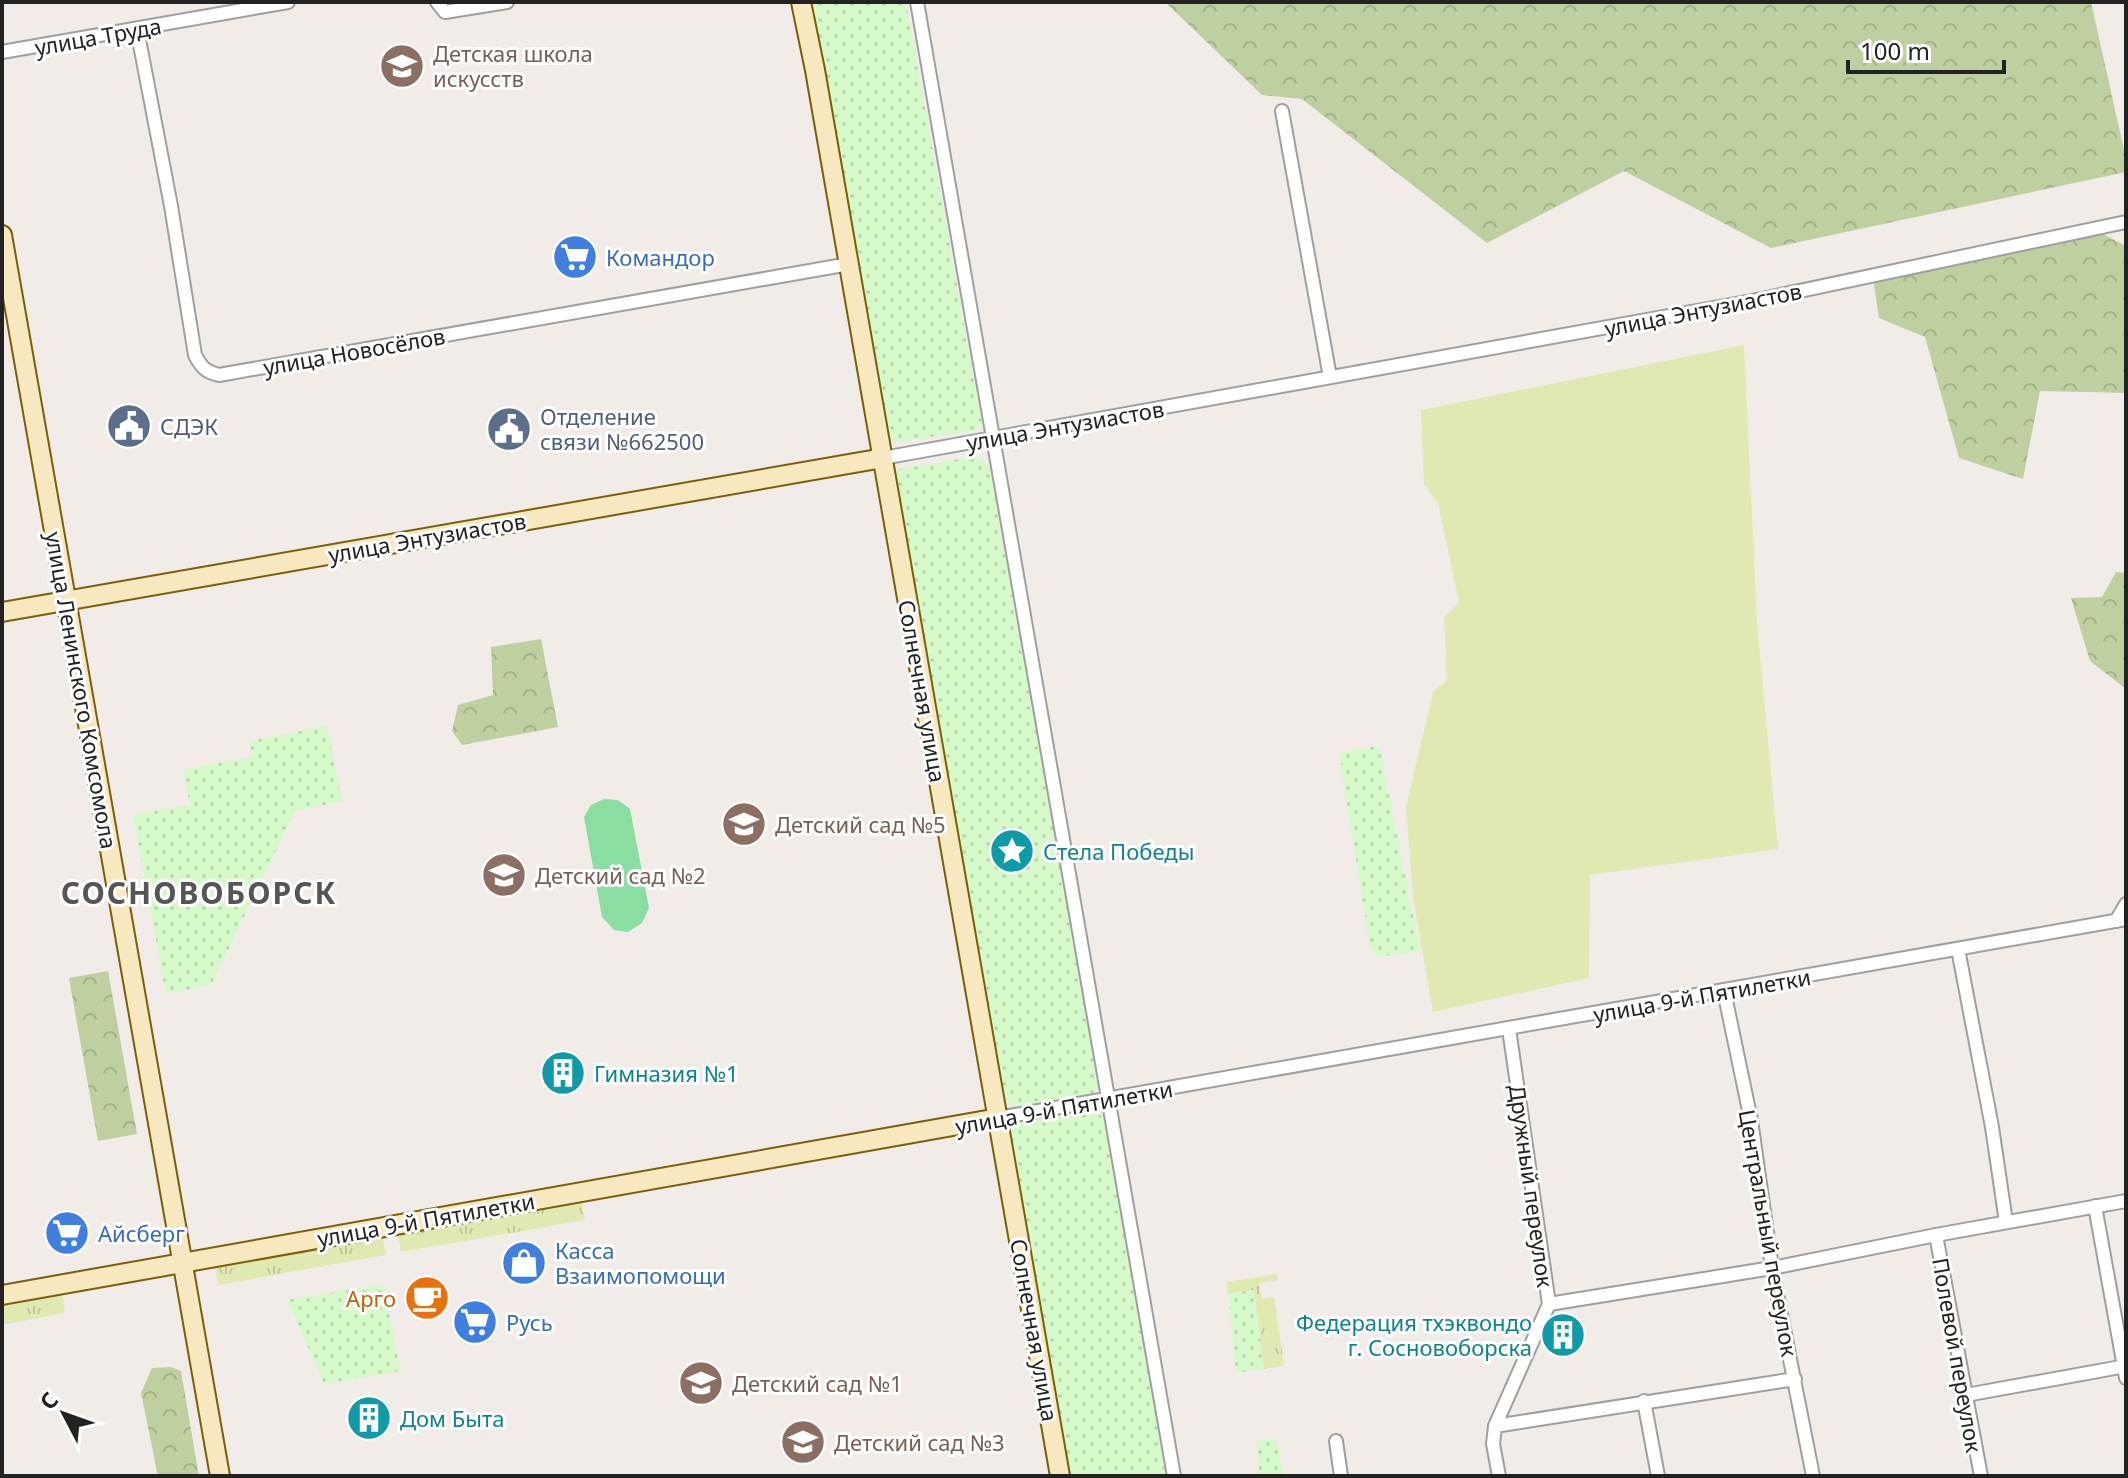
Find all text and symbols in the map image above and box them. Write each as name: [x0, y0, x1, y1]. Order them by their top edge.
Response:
street label: улица Труда: [32, 10, 164, 62]
scale bar: [1848, 24, 2004, 74]
text: 100 m: [1860, 34, 1930, 67]
place label: Детская школа искусств: [433, 38, 593, 93]
school or university icon: Детская школа искусств: [378, 42, 426, 90]
supermarket icon: Командор: [551, 233, 599, 281]
place label: Командор: [606, 242, 715, 272]
street label: улица Энтузиастов: [1602, 275, 1804, 343]
street label: улица Новосёлов: [261, 320, 447, 382]
street label: улица Энтузиастов: [964, 393, 1166, 457]
place label: Отделение связи №662500: [540, 401, 704, 456]
public building icon: СДЭК: [105, 402, 153, 450]
public building icon: Отделение связи №662500: [485, 405, 533, 453]
place label: СДЭК: [160, 411, 218, 441]
street label: улица Энтузиастов: [326, 505, 528, 569]
street label: улица Ленинского Комсомола: [39, 529, 125, 851]
street label: Солнечная улица: [892, 597, 954, 785]
school or university icon: Детский сад №5: [720, 800, 768, 848]
place label: Детский сад №5: [775, 809, 946, 839]
place icon: Стела Победы: [988, 827, 1036, 875]
place label: Стела Победы: [1043, 836, 1194, 866]
school or university icon: Детский сад №2: [480, 851, 528, 899]
place label: Детский сад №2: [535, 860, 706, 890]
district label: СОСНОВОБОРСК: [61, 872, 337, 913]
street label: улица 9-й Пятилетки: [1591, 961, 1813, 1029]
building icon: Гимназия №1: [539, 1049, 587, 1097]
place label: Гимназия №1: [594, 1058, 739, 1088]
street label: улица 9-й Пятилетки: [953, 1073, 1175, 1141]
street label: Дружный переулок: [1503, 1083, 1561, 1290]
street label: Центральный переулок: [1732, 1107, 1806, 1359]
street label: улица 9-й Пятилетки: [315, 1185, 537, 1253]
supermarket icon: Айсберг: [43, 1209, 91, 1257]
place label: Айсберг: [98, 1218, 185, 1248]
place label: Касса Взаимопомощи: [555, 1235, 726, 1290]
street label: Солнечная улица: [1004, 1236, 1066, 1424]
shop icon: Касса Взаимопомощи: [500, 1239, 548, 1287]
street label: Полевой переулок: [1926, 1255, 1990, 1455]
cafe icon: Арго: [403, 1274, 451, 1322]
place label: Арго: [346, 1283, 396, 1313]
supermarket icon: Русь: [451, 1298, 499, 1346]
place label: Русь: [506, 1307, 553, 1337]
place label: Федерация тхэквондо г. Сосновоборска: [1296, 1307, 1532, 1362]
building icon: Федерация тхэквондо г. Сосновоборска: [1539, 1311, 1587, 1359]
school or university icon: Детский сад №1: [677, 1359, 725, 1407]
place label: Детский сад №1: [732, 1368, 903, 1398]
north arrow: [24, 1374, 104, 1454]
text: С: [32, 1385, 64, 1415]
building icon: Дом Быта: [345, 1394, 393, 1442]
place label: Дом Быта: [400, 1403, 504, 1433]
school or university icon: Детский сад №3: [779, 1418, 827, 1466]
place label: Детский сад №3: [834, 1427, 1005, 1457]

